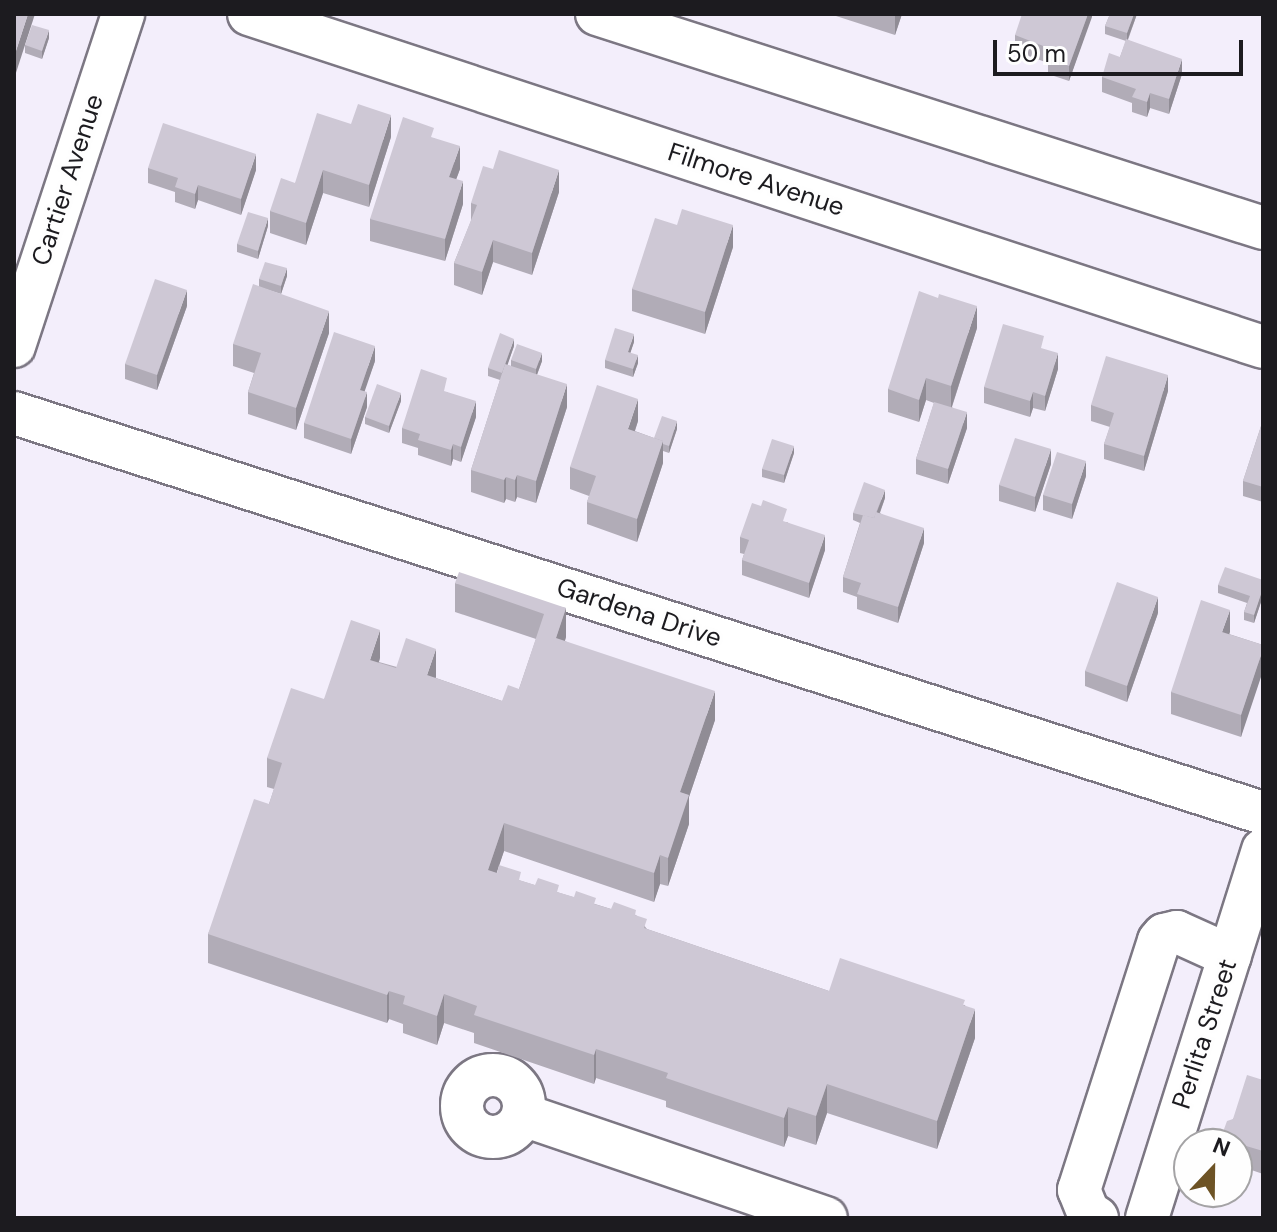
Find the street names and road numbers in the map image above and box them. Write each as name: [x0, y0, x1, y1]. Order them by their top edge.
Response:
street label: Cartier Avenue: [26, 90, 110, 270]
street label: Filmore Avenue: [664, 137, 848, 223]
street label: Gardena Drive: [553, 572, 725, 654]
street label: Perlita Street: [1166, 955, 1244, 1113]

